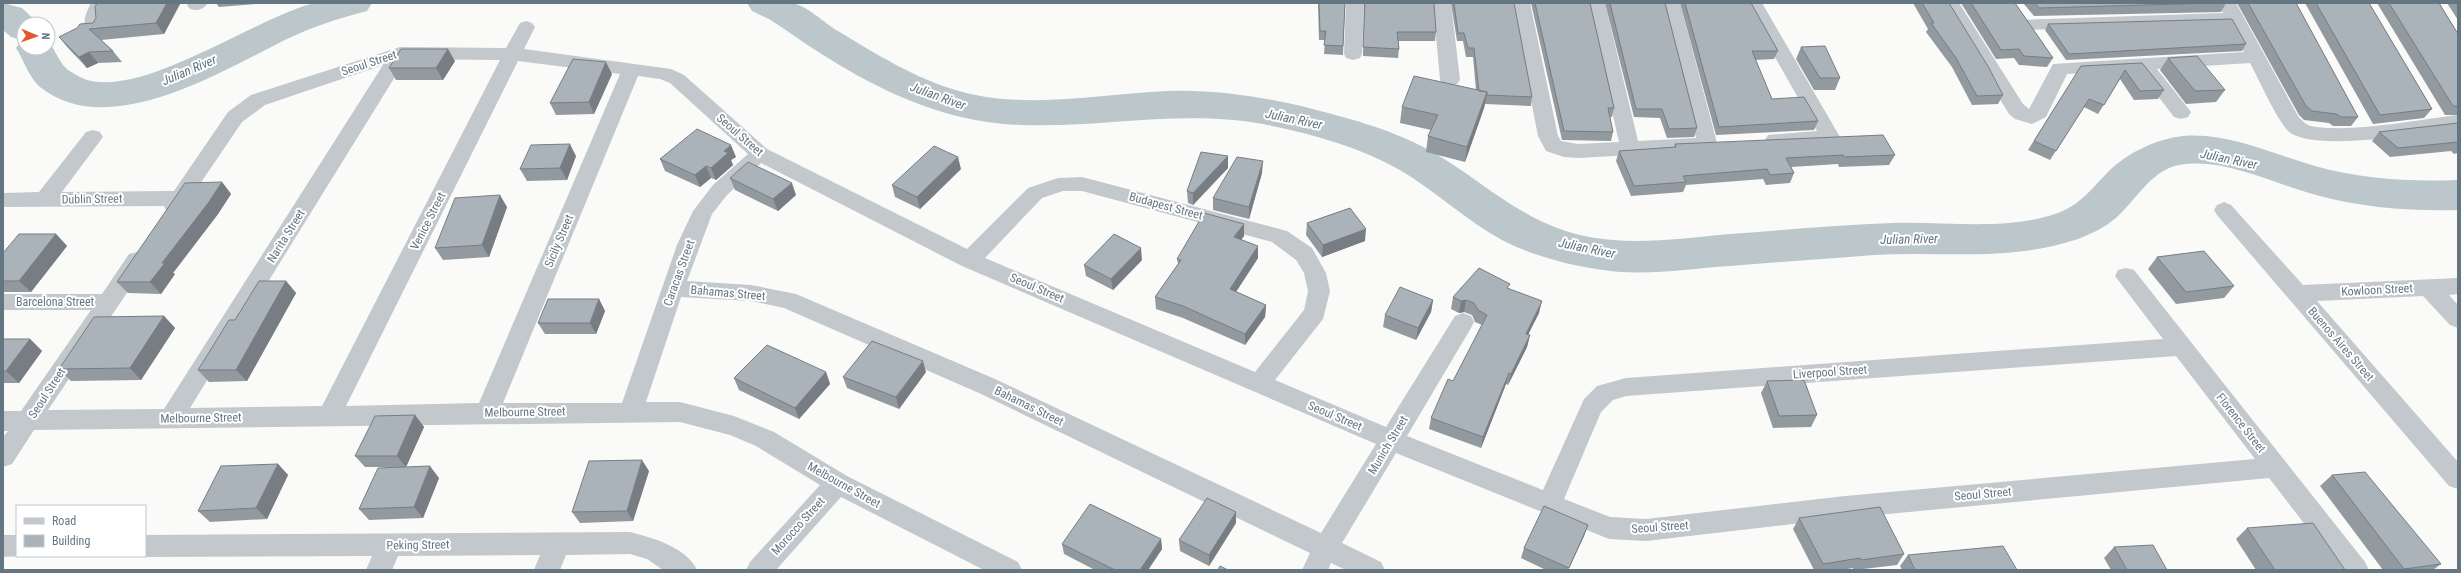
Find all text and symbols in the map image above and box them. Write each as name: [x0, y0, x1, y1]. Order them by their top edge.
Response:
north arrow: [16, 16, 56, 56]
text: N: [39, 33, 52, 40]
street label: Seoul Street: [340, 47, 399, 79]
water label: Julian River: [159, 51, 220, 88]
water label: Julian River: [908, 79, 969, 113]
water label: Julian River: [1264, 106, 1325, 133]
street label: Seoul Street: [714, 111, 767, 159]
water label: Julian River: [2199, 146, 2260, 173]
street label: Venice Street: [408, 189, 449, 252]
street label: Budapest Street: [1128, 189, 1205, 223]
street label: Dublin Street: [61, 191, 123, 207]
street label: Narita Street: [264, 207, 308, 265]
street label: Sicily Street: [542, 212, 577, 269]
water label: Julian River: [1880, 231, 1939, 247]
water label: Julian River: [1557, 235, 1618, 262]
street label: Caracas Street: [661, 238, 698, 308]
street label: Seoul Street: [1008, 270, 1067, 306]
street label: Kowloon Street: [2341, 281, 2414, 299]
street label: Bahamas Street: [690, 283, 766, 303]
street label: Barcelona Street: [16, 295, 95, 309]
street label: Buenos Aires Street: [2305, 304, 2377, 384]
street label: Liverpool Street: [1792, 362, 1868, 382]
street label: Seoul Street: [26, 365, 69, 421]
street label: Bahamas Street: [992, 383, 1066, 429]
street label: Florence Street: [2213, 390, 2269, 456]
street label: Seoul Street: [1306, 398, 1365, 434]
street label: Melbourne Street: [484, 404, 566, 420]
street label: Melbourne Street: [160, 410, 242, 426]
street label: Munich Street: [1365, 413, 1411, 477]
street label: Melbourne Street: [805, 459, 883, 511]
street label: Seoul Street: [1954, 484, 2013, 503]
street label: Morocco Street: [768, 494, 828, 558]
legend: [16, 505, 146, 557]
text: Road: [52, 514, 76, 528]
street label: Seoul Street: [1631, 518, 1690, 536]
text: Building: [52, 534, 90, 548]
street label: Peking Street: [386, 537, 450, 553]

